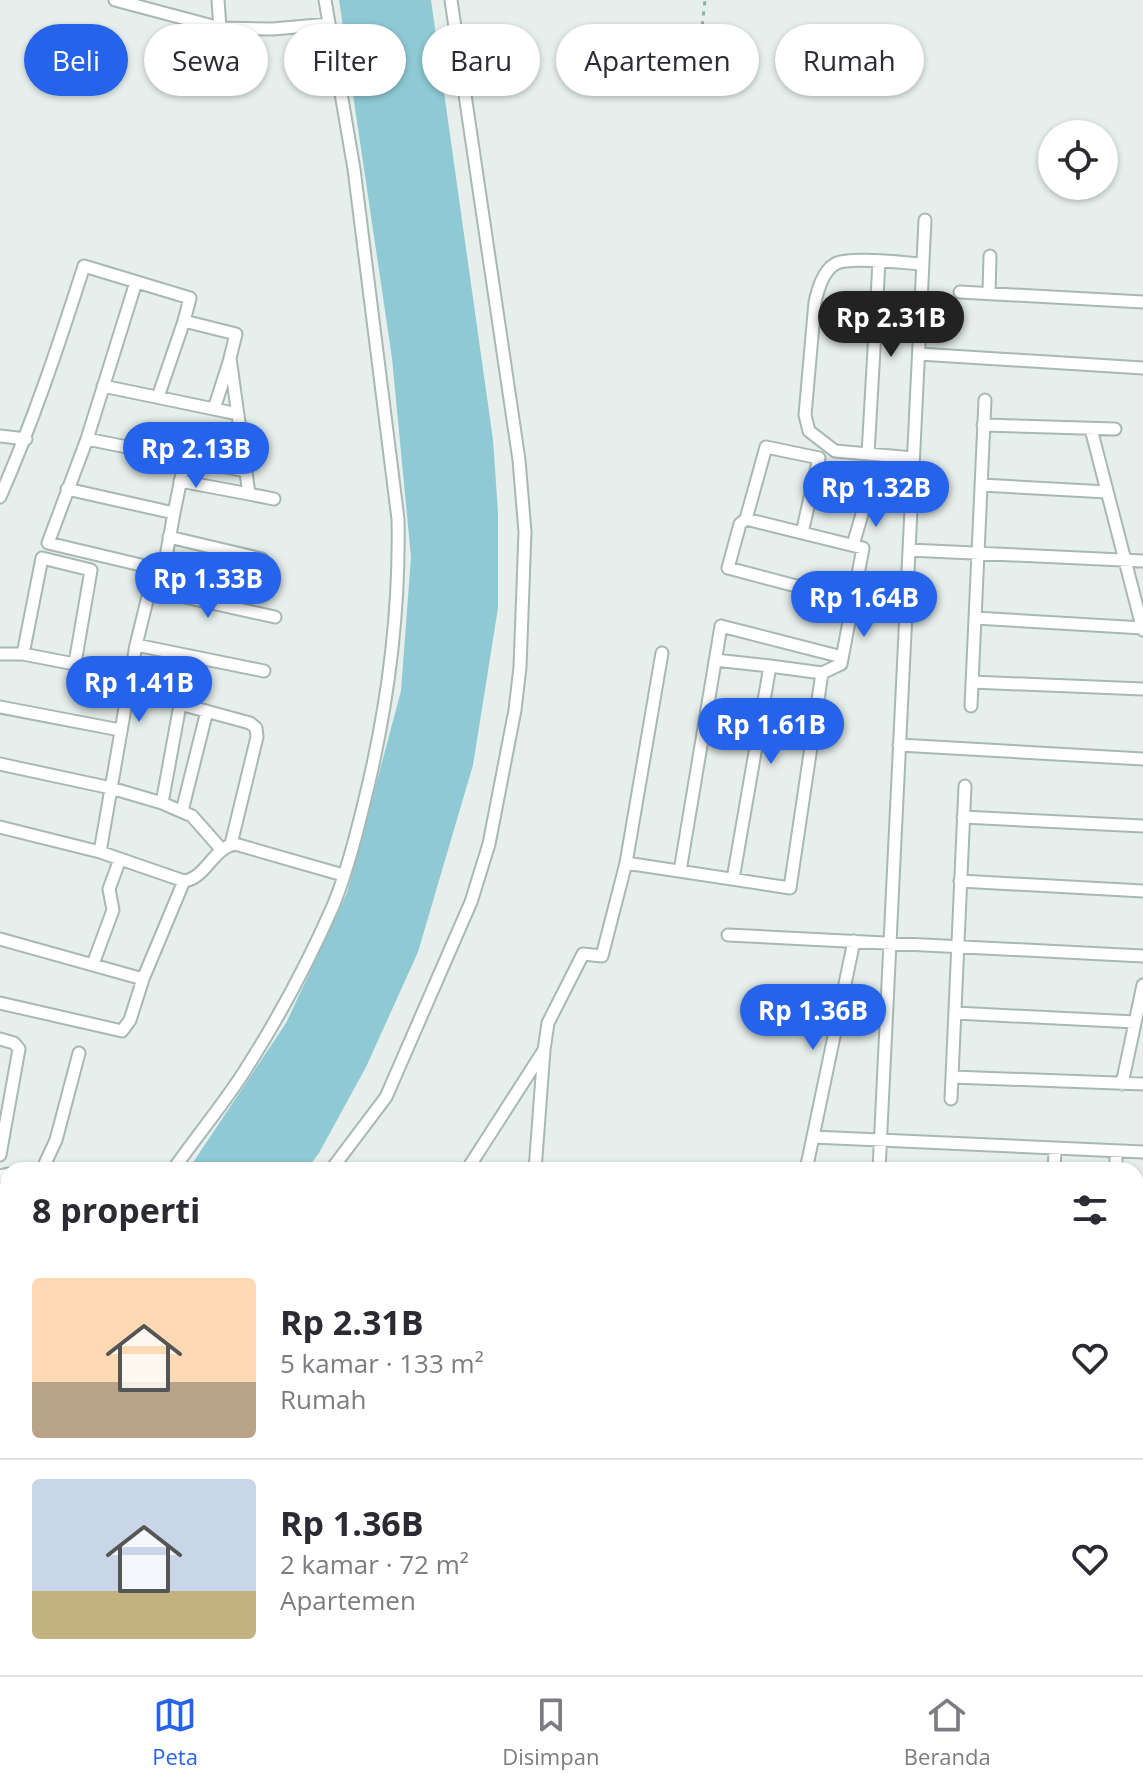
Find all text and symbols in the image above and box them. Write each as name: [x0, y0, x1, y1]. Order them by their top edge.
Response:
chip: Beli: [24, 24, 128, 96]
chip: Sewa: [144, 24, 268, 96]
chip: Filter: [284, 24, 406, 96]
chip: Baru: [422, 24, 540, 96]
chip: Apartemen: [556, 24, 759, 96]
chip: Rumah: [775, 24, 924, 96]
map controls: [1038, 120, 1118, 200]
button: locate: [1038, 120, 1118, 200]
pin: Rp 2.31B: [808, 291, 974, 359]
text: Rp 2.31B: [836, 299, 946, 335]
pin: Rp 2.13B: [113, 422, 279, 490]
text: Rp 2.13B: [141, 430, 251, 466]
pin: Rp 1.32B: [793, 461, 959, 529]
text: Rp 1.32B: [821, 469, 931, 505]
pin: Rp 1.33B: [125, 552, 291, 620]
text: Rp 1.33B: [153, 560, 263, 596]
pin: Rp 1.64B: [781, 571, 947, 639]
text: Rp 1.64B: [809, 579, 919, 615]
pin: Rp 1.41B: [56, 656, 222, 724]
text: Rp 1.41B: [84, 664, 194, 700]
pin: Rp 1.61B: [688, 698, 854, 766]
text: Rp 1.61B: [716, 706, 826, 742]
pin: Rp 1.36B: [730, 984, 896, 1052]
text: Rp 1.36B: [758, 992, 868, 1028]
text: 8 properti: [32, 1187, 200, 1233]
icon: filters: [1068, 1188, 1112, 1232]
text: Rp 2.31B: [280, 1299, 424, 1345]
icon: home: [96, 1310, 192, 1406]
icon: heart: [1068, 1336, 1112, 1380]
text: 5 kamar · 133 m²: [280, 1345, 484, 1381]
text: Rumah: [280, 1381, 366, 1417]
text: Rp 1.36B: [280, 1500, 424, 1546]
icon: home: [96, 1511, 192, 1607]
icon: heart: [1068, 1537, 1112, 1581]
text: 2 kamar · 72 m²: [280, 1546, 469, 1582]
text: Apartemen: [280, 1582, 416, 1618]
tab: Peta: [152, 1693, 198, 1771]
tab: Disimpan: [502, 1693, 599, 1771]
tab: Beranda: [904, 1693, 991, 1771]

